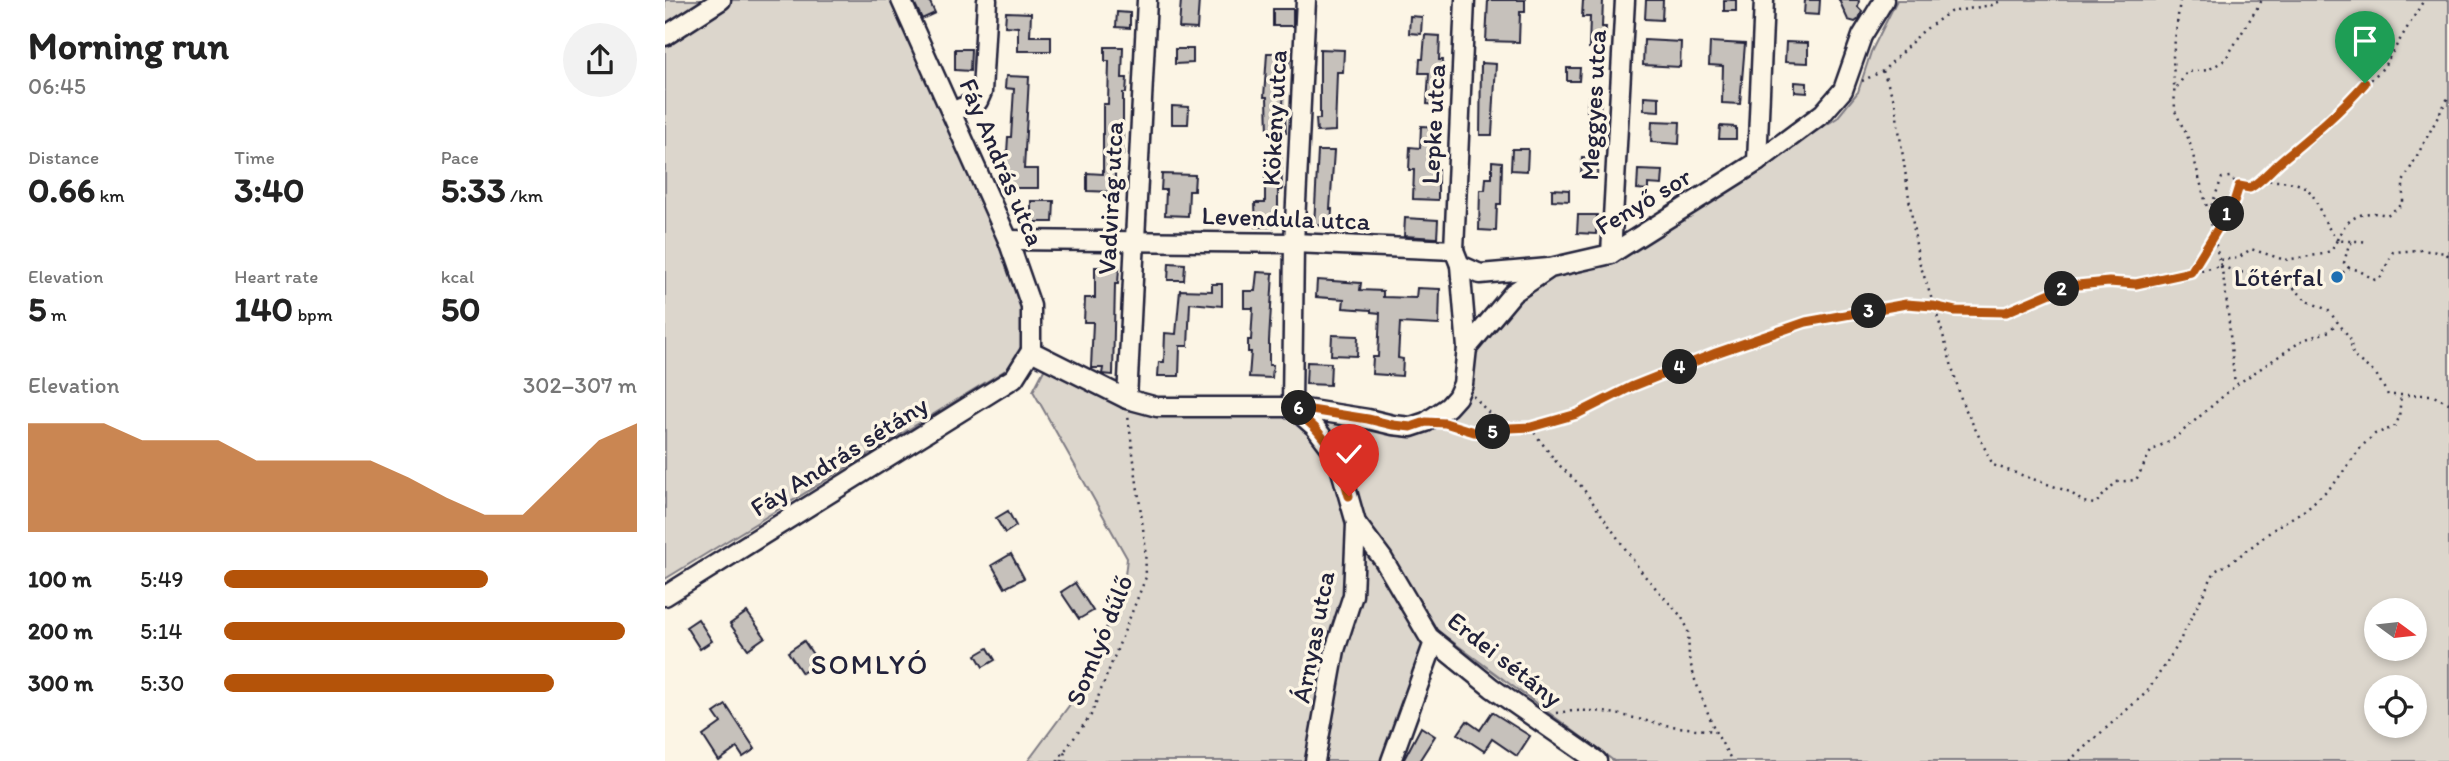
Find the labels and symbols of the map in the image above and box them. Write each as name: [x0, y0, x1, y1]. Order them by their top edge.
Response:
pin: [2335, 11, 2395, 83]
street label: Meggyes utca: [1573, 28, 1613, 181]
street label: Kökény utca: [1254, 49, 1294, 187]
street label: Lepke utca: [1414, 62, 1452, 185]
street label: Fáy András utca: [952, 73, 1052, 251]
street label: Vadvirág utca: [1090, 120, 1130, 276]
street label: Fenyő sor: [1589, 160, 1697, 242]
pin: 1: [2209, 196, 2245, 232]
street label: Levendula utca: [1201, 199, 1371, 237]
place label: Lőtérfal: [2234, 261, 2323, 293]
marker: Lőtérfal: [2329, 269, 2345, 285]
pin: 2: [2045, 272, 2079, 306]
pin: 3: [1851, 294, 1887, 328]
pin: 4: [1663, 350, 1697, 384]
street label: Fáy András sétány: [744, 389, 934, 523]
pin: 6: [1281, 390, 1317, 426]
pin: 5: [1475, 414, 1511, 450]
pin: [1319, 424, 1379, 496]
street label: Árnyas utca: [1285, 568, 1342, 706]
street label: Somlyó dűlő: [1058, 570, 1140, 710]
north arrow: [2364, 598, 2427, 662]
street label: Erdei sétány: [1441, 604, 1569, 714]
district label: SOMLYÓ: [811, 647, 929, 681]

